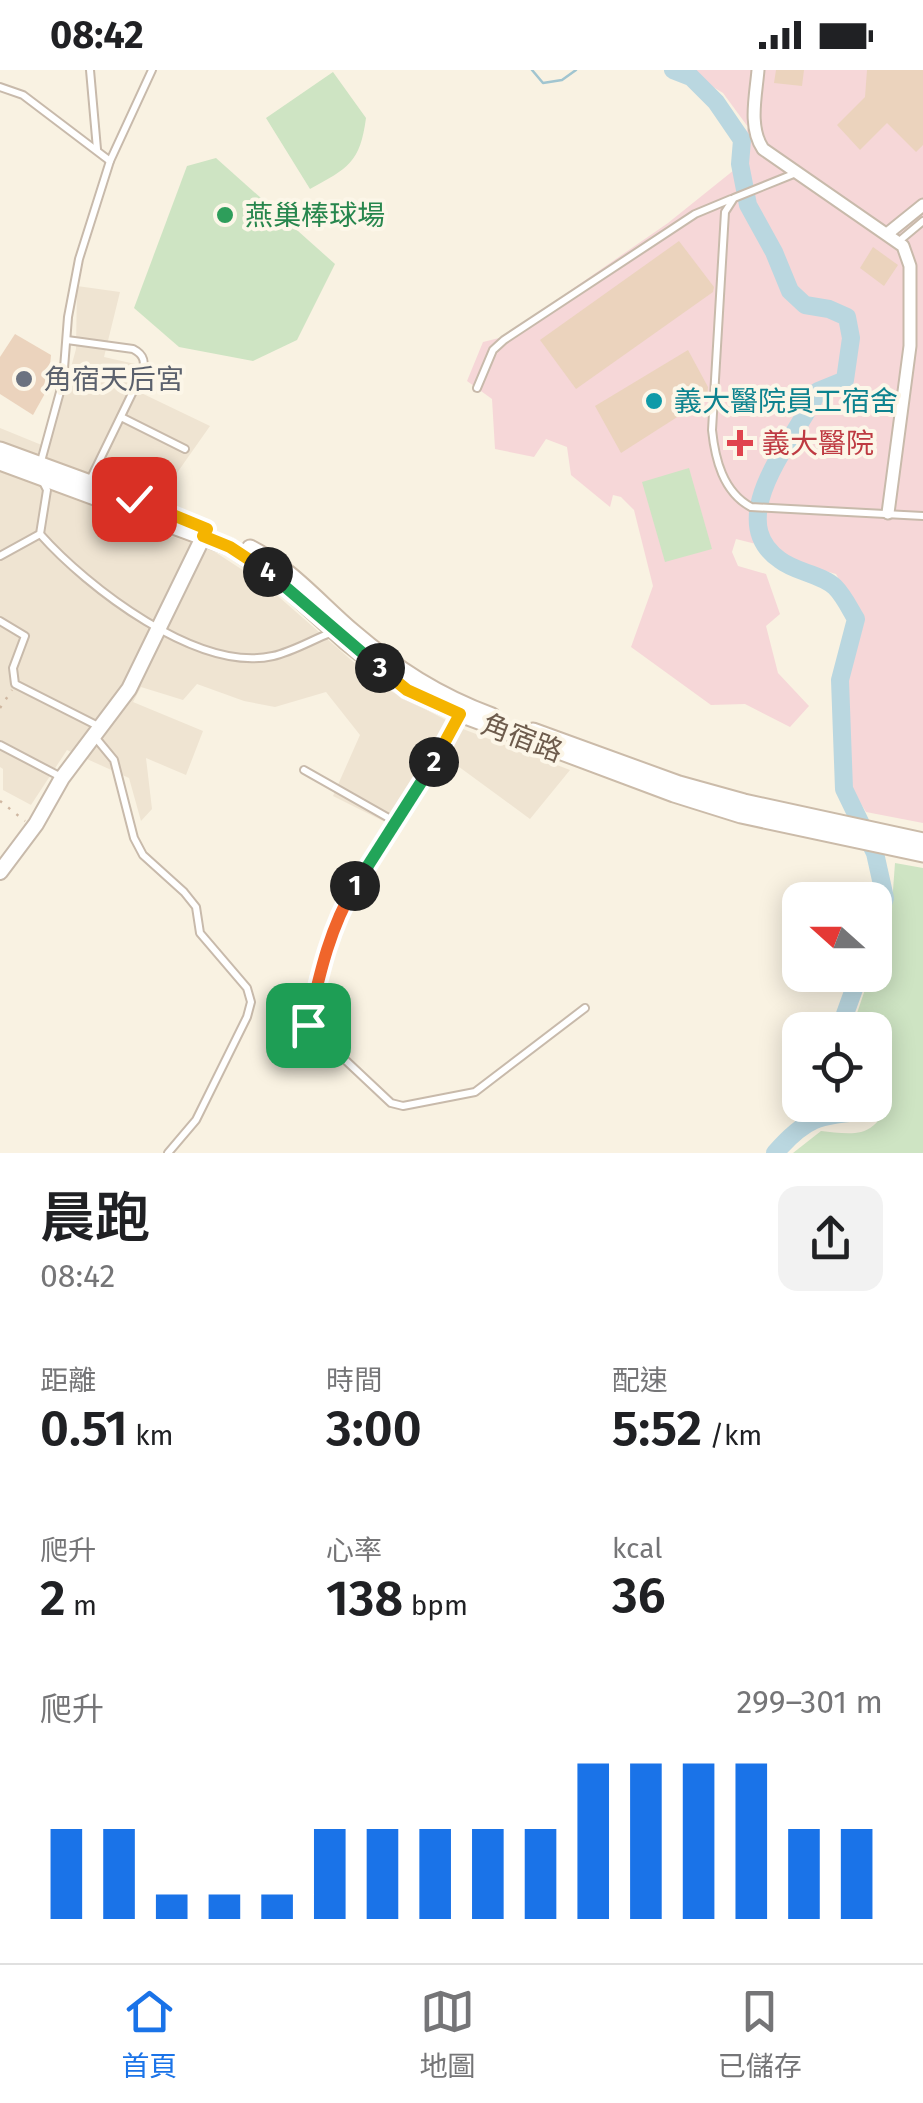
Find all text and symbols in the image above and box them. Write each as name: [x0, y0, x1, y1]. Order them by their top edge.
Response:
text: 08:42: [50, 12, 144, 58]
place label: 燕巢棒球場: [245, 199, 385, 232]
marker: 燕巢棒球場: [214, 204, 236, 226]
place label: 角宿天后宮: [44, 363, 184, 396]
marker: 角宿天后宮: [13, 368, 35, 390]
place label: 義大醫院員工宿舍: [674, 385, 898, 418]
marker: 義大醫院員工宿舍: [643, 390, 665, 412]
place label: 義大醫院: [762, 427, 874, 460]
marker: 義大醫院: [727, 430, 753, 456]
pin: [92, 457, 177, 542]
icon: check: [107, 472, 162, 527]
pin: 4: [243, 547, 293, 597]
text: 4: [260, 555, 276, 588]
pin: 3: [355, 643, 405, 693]
text: 3: [373, 651, 387, 684]
street label: 角宿路: [477, 708, 567, 768]
pin: 2: [409, 737, 459, 787]
text: 2: [427, 745, 441, 778]
pin: 1: [330, 861, 380, 911]
text: 1: [349, 869, 362, 902]
north arrow: [782, 882, 892, 992]
map controls: [782, 882, 892, 1122]
pin: [266, 983, 351, 1068]
icon: arrive: [281, 998, 336, 1053]
button: locate: [782, 1012, 892, 1122]
text: 晨跑: [40, 1186, 150, 1252]
button: share: [778, 1186, 883, 1291]
text: 08:42: [40, 1257, 115, 1295]
text: 距離: [40, 1364, 96, 1397]
text: 時間: [326, 1364, 382, 1397]
text: 配速: [612, 1364, 668, 1397]
text: 0.51: [40, 1398, 128, 1458]
text: 3:00: [326, 1398, 422, 1458]
text: 5:52: [612, 1398, 702, 1458]
text: km: [128, 1419, 174, 1452]
text: /km: [702, 1419, 762, 1452]
text: kcal: [612, 1532, 662, 1565]
text: 爬升: [40, 1534, 96, 1567]
text: 心率: [326, 1534, 382, 1567]
text: 36: [612, 1565, 666, 1625]
text: 2: [40, 1568, 66, 1628]
text: 138: [326, 1568, 403, 1628]
text: m: [66, 1589, 97, 1622]
text: bpm: [403, 1589, 468, 1622]
text: 299–301 m: [736, 1683, 883, 1721]
text: 爬升: [40, 1690, 104, 1728]
tab: 首頁: [121, 1984, 177, 2084]
tab: 地圖: [419, 1984, 476, 2084]
tab: 已儲存: [718, 1984, 802, 2084]

